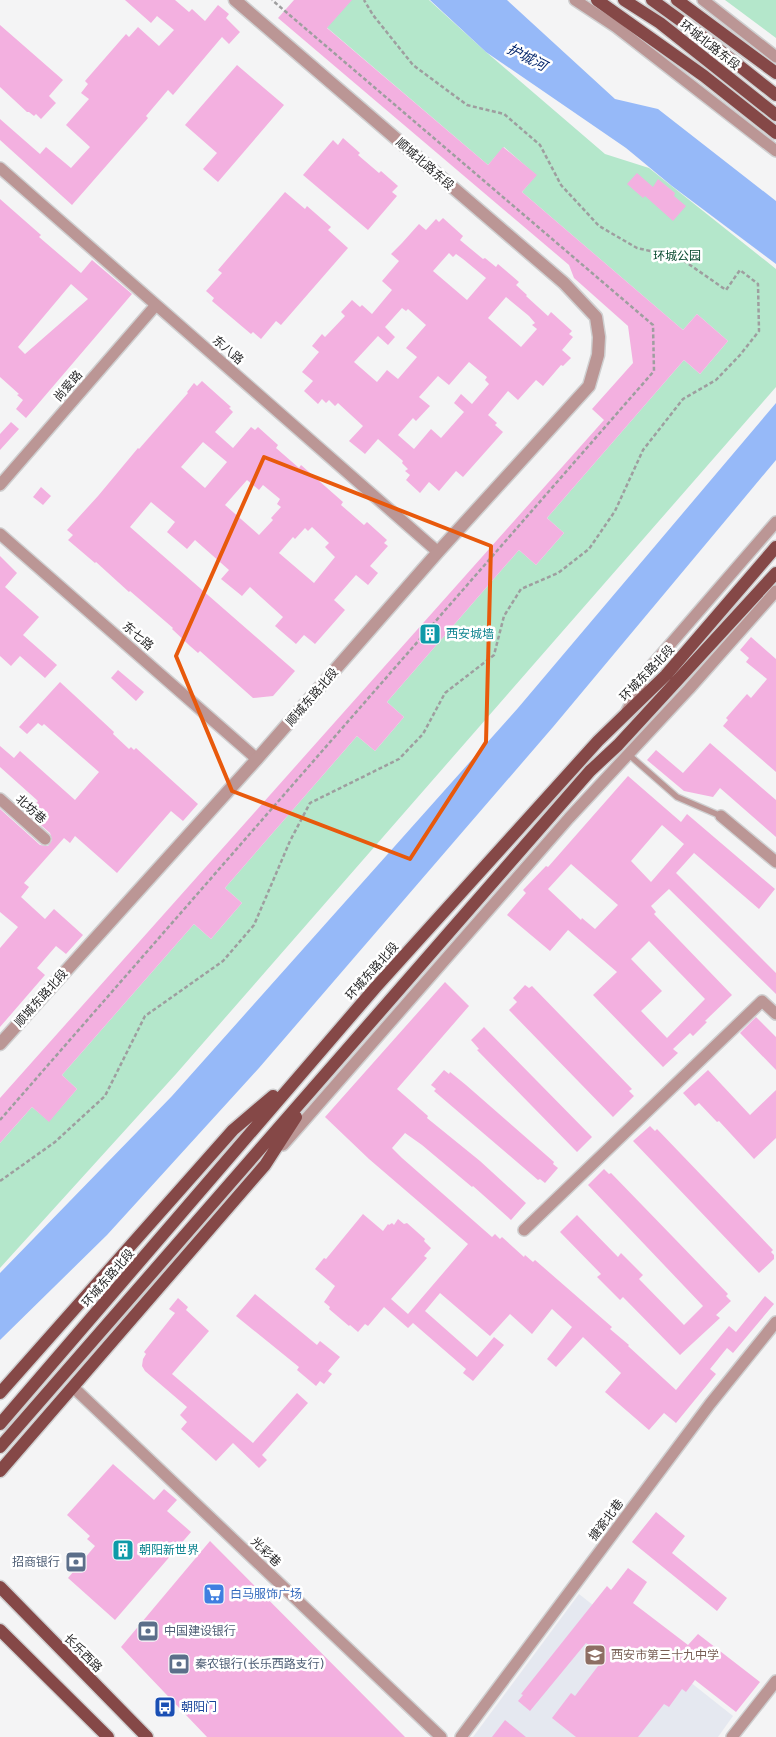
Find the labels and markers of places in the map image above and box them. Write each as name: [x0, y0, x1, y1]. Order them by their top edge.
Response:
building icon: 西安城墙: [418, 622, 442, 646]
place label: 西安城墙: [446, 627, 494, 641]
building icon: 朝阳新世界: [111, 1538, 135, 1562]
place label: 朝阳新世界: [139, 1543, 199, 1557]
bank icon: 招商银行: [64, 1550, 88, 1574]
place label: 招商银行: [12, 1555, 60, 1569]
supermarket icon: 白马服饰广场: [202, 1582, 226, 1606]
place label: 白马服饰广场: [230, 1587, 302, 1601]
bank icon: 中国建设银行: [136, 1619, 160, 1643]
place label: 中国建设银行: [164, 1624, 236, 1638]
school or university icon: 西安市第三十九中学: [583, 1643, 607, 1667]
place label: 西安市第三十九中学: [611, 1648, 719, 1662]
bank icon: 秦农银行(长乐西路支行): [167, 1652, 191, 1676]
place label: 秦农银行(长乐西路支行): [195, 1657, 324, 1671]
bus stop icon: 朝阳门: [153, 1695, 177, 1719]
place label: 朝阳门: [181, 1700, 217, 1714]

